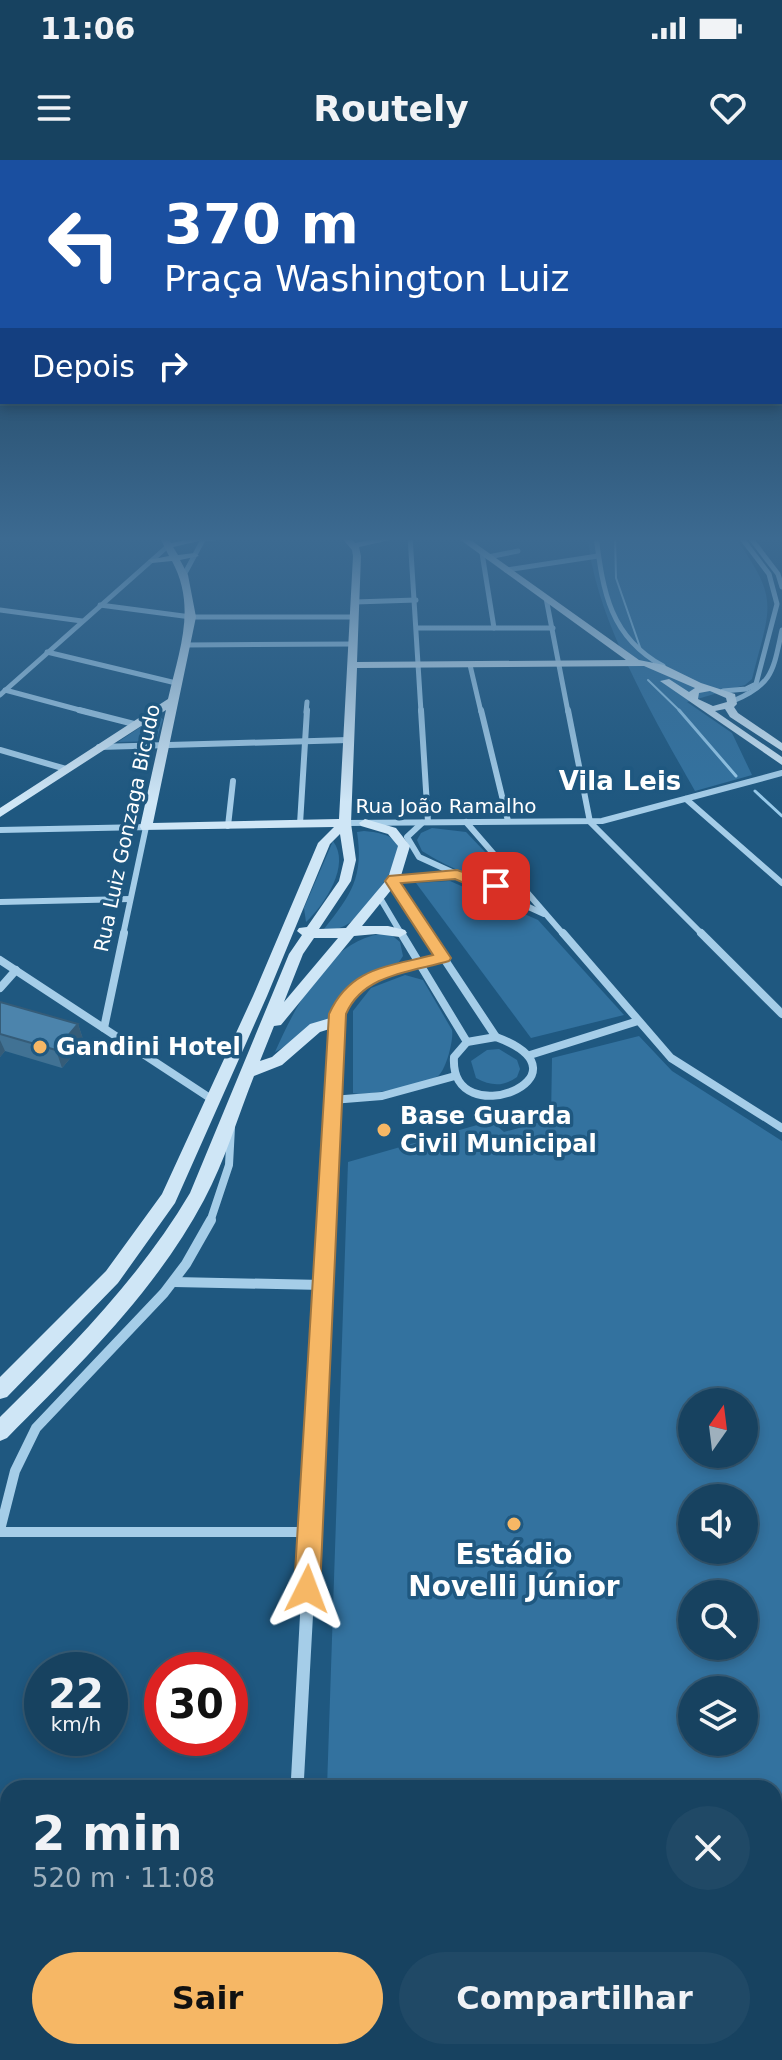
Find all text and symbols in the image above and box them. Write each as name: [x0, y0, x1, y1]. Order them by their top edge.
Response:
text: 11:06: [40, 11, 136, 46]
icon: menu: [32, 86, 76, 130]
icon: heart: [706, 86, 750, 130]
text: Routely: [313, 88, 469, 129]
text: 370 m: [164, 191, 359, 256]
icon: left: [32, 192, 136, 296]
text: Praça Washington Luiz: [164, 258, 569, 299]
icon: right: [151, 344, 195, 388]
text: Depois: [32, 349, 135, 384]
street label: Rua Luiz Gonzaga Bicudo: [89, 702, 165, 954]
district label: Vila Leis: [559, 766, 681, 796]
street label: Rua João Ramalho: [355, 794, 537, 818]
pin: [462, 852, 530, 920]
icon: arrive: [474, 864, 518, 908]
place label: Gandini Hotel: [56, 1033, 241, 1061]
marker: Gandini Hotel: [31, 1038, 49, 1056]
place label: Base Guarda Civil Municipal: [400, 1102, 597, 1158]
marker: Base Guarda Civil Municipal: [375, 1121, 393, 1139]
north arrow: [678, 1388, 758, 1468]
map controls: [678, 1388, 758, 1756]
button: sound: [678, 1484, 758, 1564]
marker: Estádio Novelli Júnior: [505, 1515, 523, 1533]
place label: Estádio Novelli Júnior: [408, 1538, 620, 1603]
position arrow: [265, 1547, 349, 1631]
button: search: [678, 1580, 758, 1660]
speed limit sign: 30: [144, 1652, 248, 1756]
text: 22: [48, 1671, 104, 1717]
button: layers: [678, 1676, 758, 1756]
text: km/h: [51, 1712, 101, 1736]
text: 2 min: [32, 1805, 183, 1861]
button: close: [666, 1806, 750, 1890]
text: 520 m · 11:08: [32, 1863, 215, 1893]
button: Sair: [32, 1952, 383, 2044]
button: Compartilhar: [399, 1952, 750, 2044]

